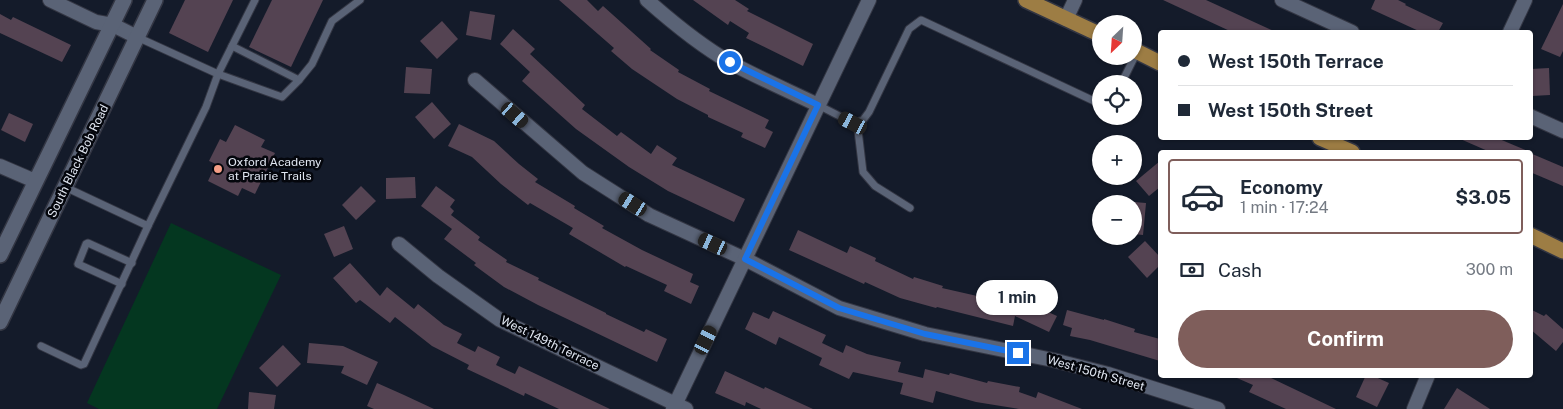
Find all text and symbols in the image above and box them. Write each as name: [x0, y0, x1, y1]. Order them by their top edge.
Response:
north arrow: [1092, 15, 1142, 65]
map controls: [1092, 15, 1142, 245]
text: West 150th Terrace: [1208, 50, 1384, 72]
route start: [719, 51, 741, 73]
button: locate: [1092, 75, 1142, 125]
car: [498, 99, 531, 131]
text: West 150th Street: [1208, 99, 1373, 121]
street label: South Black Bob Road: [45, 102, 111, 220]
car: [836, 110, 869, 136]
button: +: [1092, 135, 1142, 185]
place label: Oxford Academy at Prairie Trails: [228, 155, 322, 183]
marker: Oxford Academy at Prairie Trails: [212, 163, 224, 175]
icon: car: [1180, 174, 1225, 219]
text: Economy: [1240, 176, 1323, 198]
text: $3.05: [1455, 186, 1511, 208]
car: [616, 190, 649, 218]
button: −: [1092, 195, 1142, 245]
text: 1 min · 17:24: [1240, 198, 1329, 217]
car: [696, 231, 729, 257]
icon: cash: [1178, 256, 1206, 284]
text: Cash: [1218, 259, 1262, 281]
text: 300 m: [1466, 260, 1513, 279]
callout: 1 min: [977, 280, 1059, 316]
text: 1 min: [998, 288, 1036, 307]
button: Confirm: [1178, 310, 1513, 368]
street label: West 149th Terrace: [498, 313, 602, 373]
car: [692, 323, 719, 357]
route end: [1007, 342, 1029, 364]
street label: West 150th Street: [1046, 352, 1147, 394]

